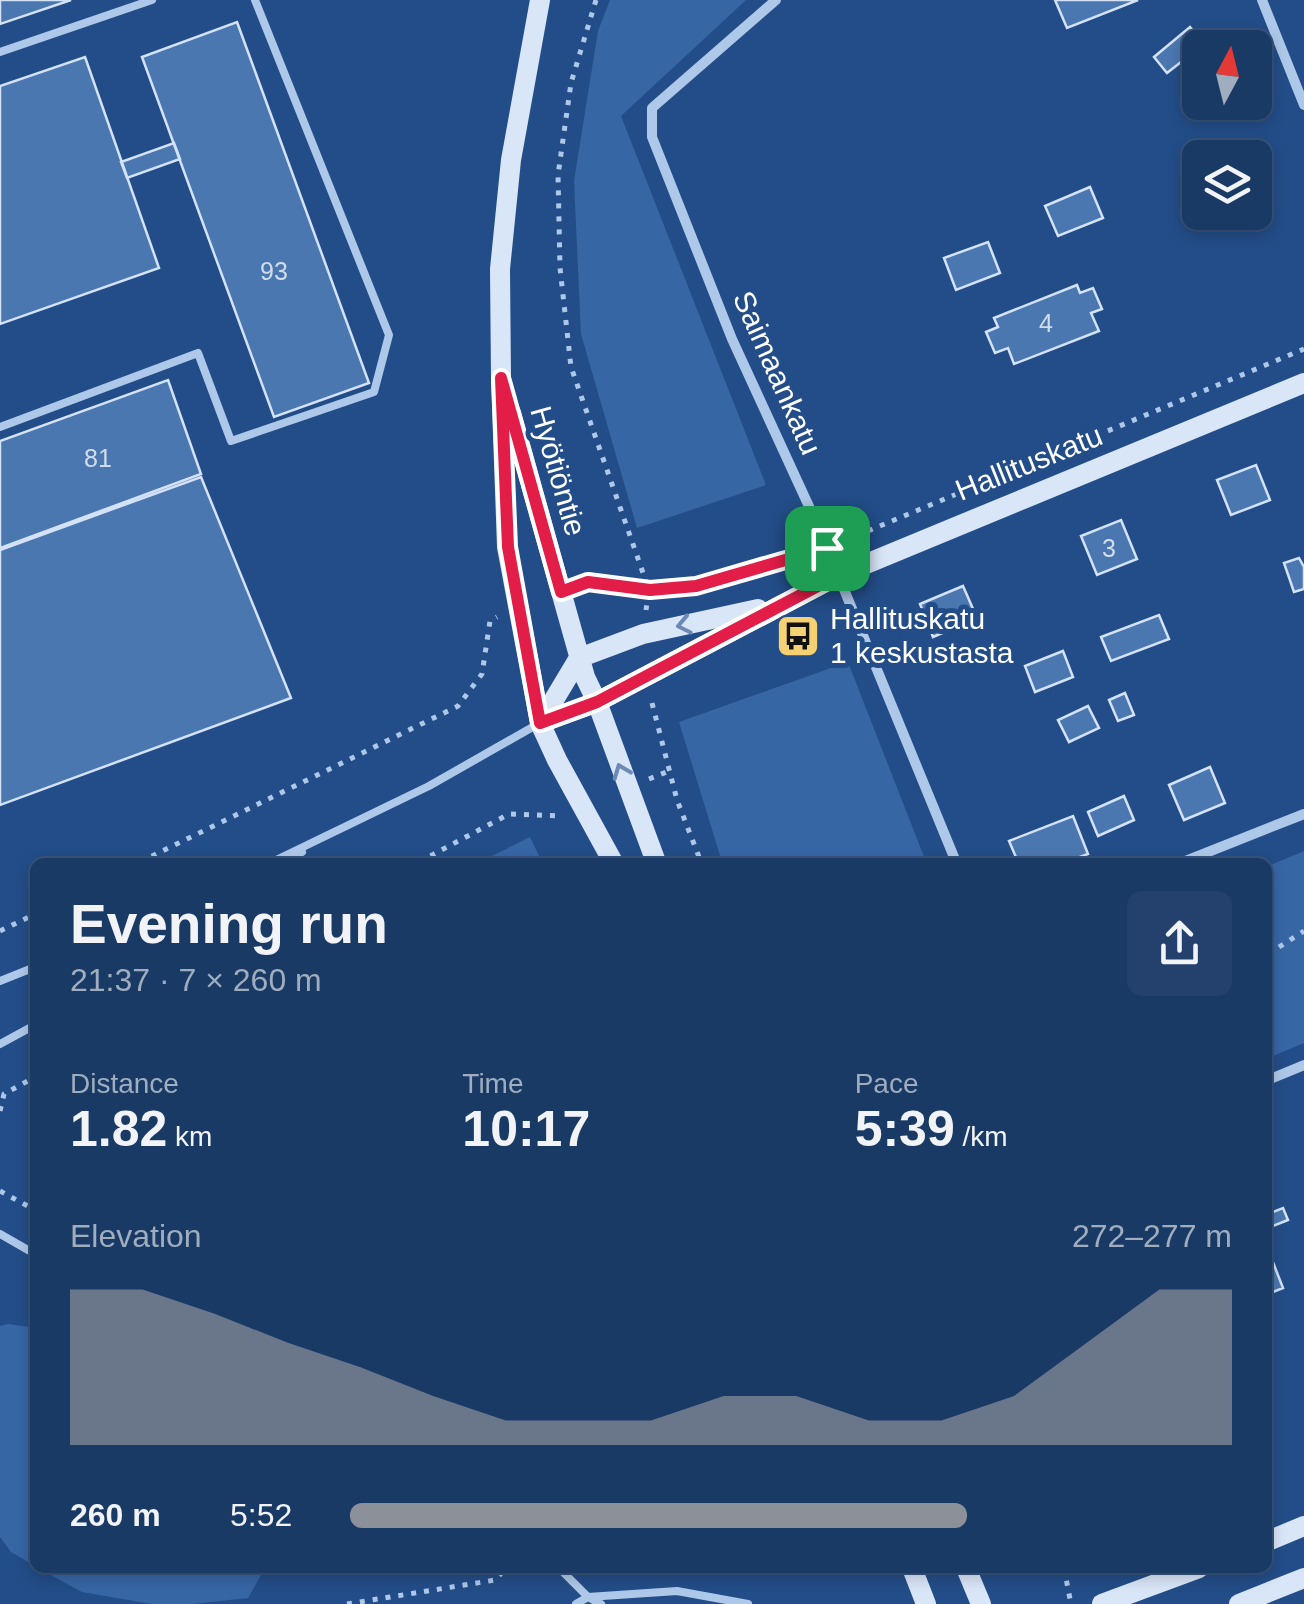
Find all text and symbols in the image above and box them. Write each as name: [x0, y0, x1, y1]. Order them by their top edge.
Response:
north arrow: [1182, 30, 1272, 120]
map controls: [1182, 30, 1272, 230]
button: layers: [1182, 140, 1272, 230]
house number: 93: [260, 257, 288, 285]
street label: Saimaankatu: [727, 286, 828, 459]
house number: 4: [1039, 309, 1053, 337]
street label: Hyötiöntie: [524, 402, 593, 540]
street label: Hallituskatu: [951, 418, 1107, 507]
house number: 81: [84, 444, 112, 472]
pin: [785, 506, 870, 591]
icon: arrive: [800, 521, 855, 576]
house number: 3: [1102, 534, 1116, 562]
place label: Hallituskatu 1 keskustasta: [830, 602, 1014, 669]
one-way arrow: [676, 613, 693, 634]
bus stop icon: Hallituskatu 1 keskustasta: [775, 613, 821, 659]
one-way arrow: [612, 764, 633, 781]
button: share: [1127, 891, 1232, 996]
text: Evening run: [70, 893, 388, 955]
text: 21:37 · 7 × 260 m: [70, 962, 322, 998]
text: Distance: [70, 1068, 179, 1099]
text: Time: [462, 1068, 524, 1099]
text: Pace: [855, 1068, 918, 1099]
text: 1.82: [70, 1101, 167, 1157]
text: 10:17: [462, 1101, 590, 1157]
text: 5:39: [855, 1101, 955, 1157]
text: km: [167, 1121, 212, 1152]
text: /km: [955, 1121, 1008, 1152]
text: Elevation: [70, 1218, 202, 1254]
text: 272–277 m: [1072, 1218, 1232, 1254]
text: 260 m: [70, 1497, 161, 1533]
text: 5:52: [230, 1497, 292, 1533]

